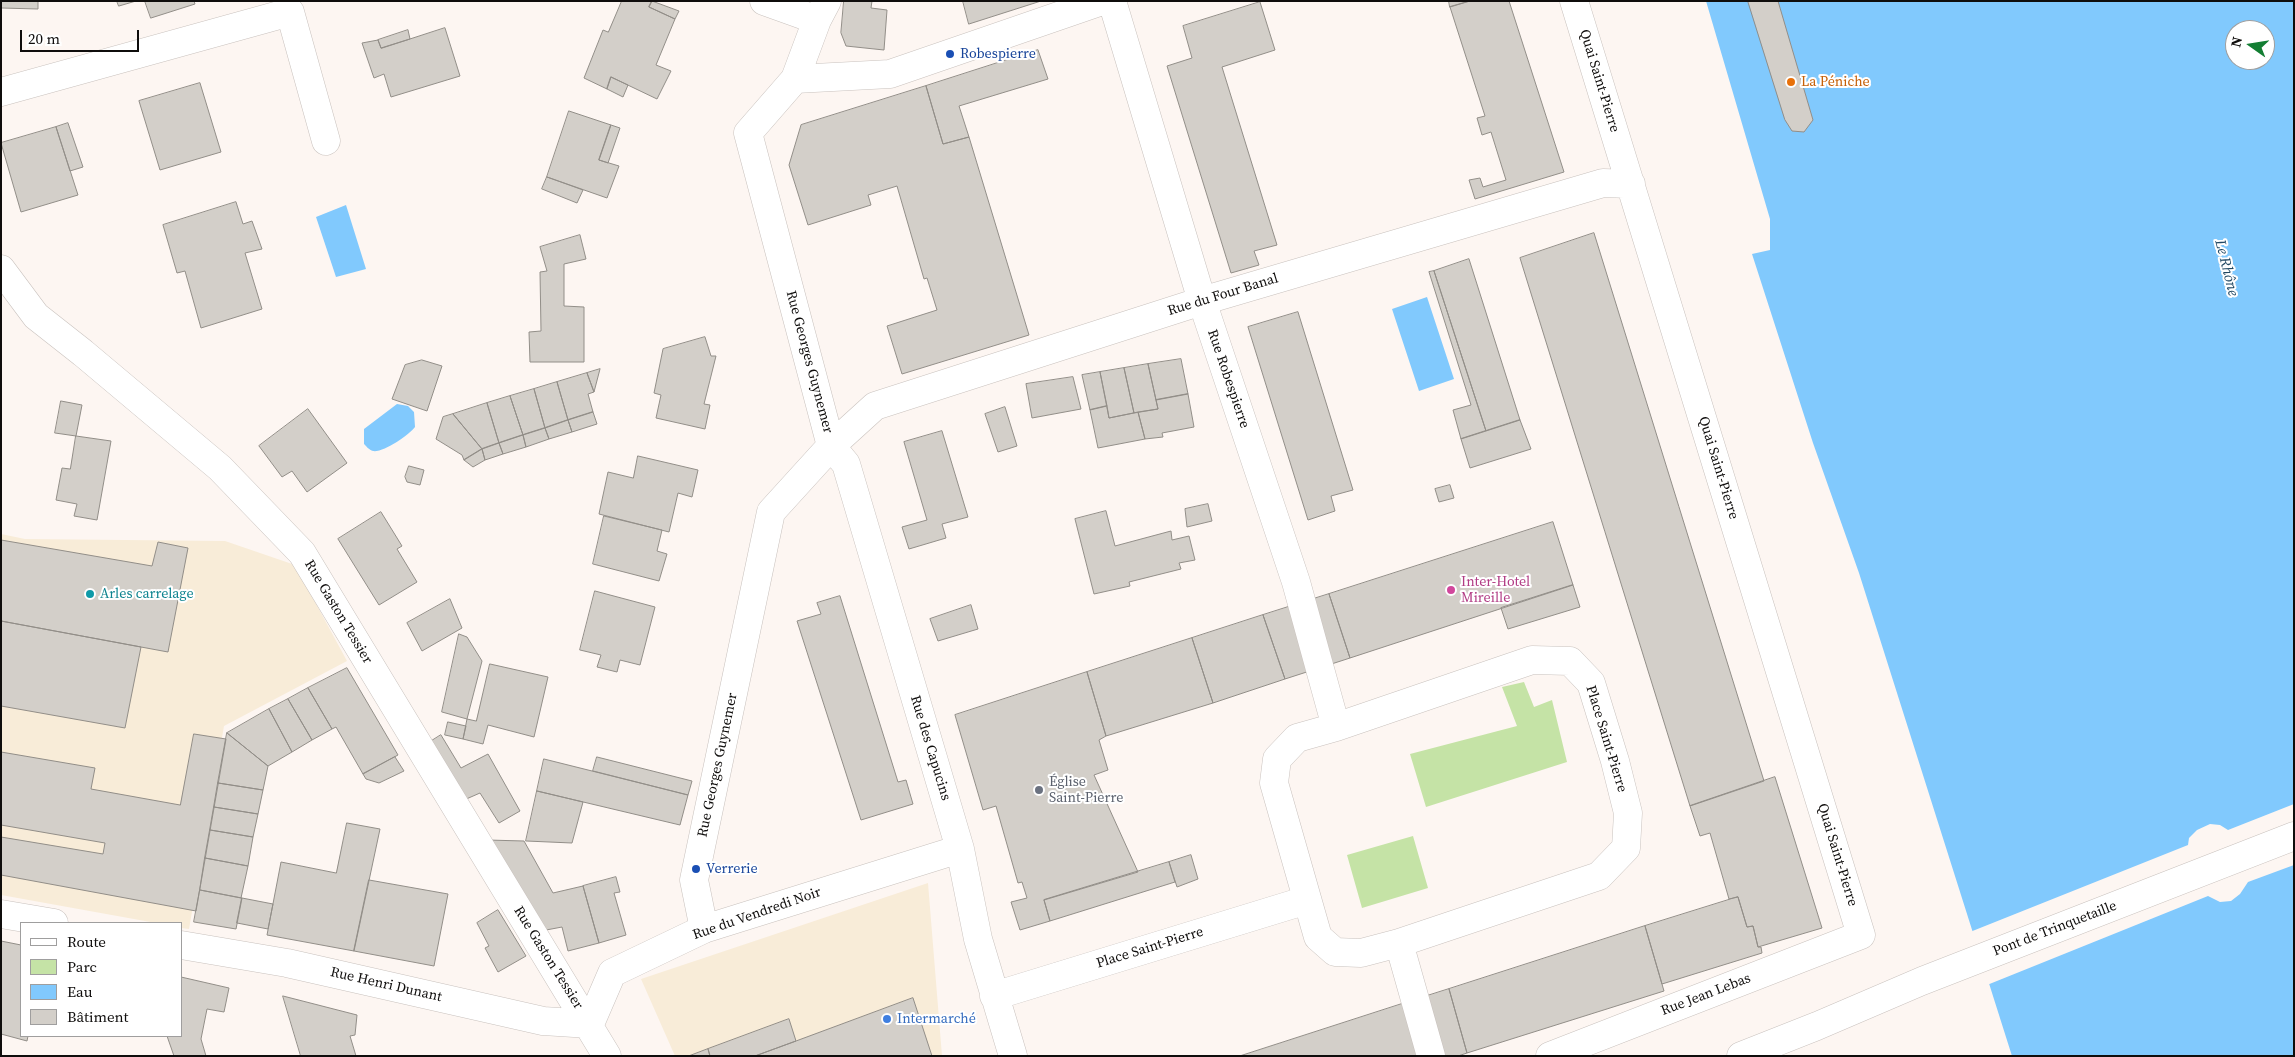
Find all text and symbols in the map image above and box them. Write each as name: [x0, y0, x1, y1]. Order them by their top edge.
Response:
scale bar: [22, 20, 141, 52]
north arrow: [2225, 20, 2275, 70]
street label: Quai Saint-Pierre: [1575, 27, 1623, 135]
text: 20 m: [28, 28, 60, 49]
text: N: [2225, 35, 2247, 49]
place label: Robespierre: [960, 46, 1036, 62]
marker: Robespierre: [944, 48, 956, 60]
place label: La Péniche: [1801, 74, 1870, 90]
marker: La Péniche: [1785, 76, 1797, 88]
water label: Le Rhône: [2210, 238, 2242, 298]
street label: Rue du Four Banal: [1166, 270, 1280, 320]
street label: Rue Georges Guynemer: [782, 289, 836, 435]
street label: Rue Robespierre: [1203, 327, 1253, 431]
street label: Quai Saint-Pierre: [1694, 414, 1742, 522]
street label: Rue Gaston Tessier: [300, 557, 376, 667]
place label: Inter-Hotel Mireille: [1461, 574, 1530, 606]
marker: Inter-Hotel Mireille: [1445, 584, 1457, 596]
place label: Arles carrelage: [100, 586, 194, 602]
marker: Arles carrelage: [84, 588, 96, 600]
street label: Place Saint-Pierre: [1582, 683, 1630, 795]
street label: Rue Georges Guynemer: [694, 691, 742, 839]
street label: Rue des Capucins: [906, 693, 954, 803]
place label: Église Saint-Pierre: [1049, 774, 1123, 806]
marker: Église Saint-Pierre: [1033, 784, 1045, 796]
street label: Quai Saint-Pierre: [1813, 801, 1861, 909]
place label: Verrerie: [706, 861, 758, 877]
marker: Verrerie: [690, 863, 702, 875]
street label: Rue du Vendredi Noir: [691, 884, 823, 944]
street label: Pont de Trinquetaille: [1991, 898, 2119, 960]
street label: Rue Gaston Tessier: [510, 903, 586, 1013]
legend: [20, 922, 182, 1037]
street label: Place Saint-Pierre: [1094, 924, 1206, 972]
text: Route: [67, 931, 106, 952]
text: Parc: [67, 956, 97, 977]
street label: Rue Henri Dunant: [329, 964, 443, 1006]
street label: Rue Jean Lebas: [1659, 970, 1753, 1020]
text: Eau: [67, 981, 92, 1002]
text: Bâtiment: [67, 1006, 128, 1027]
place label: Intermarché: [897, 1011, 976, 1027]
marker: Intermarché: [881, 1013, 893, 1025]

